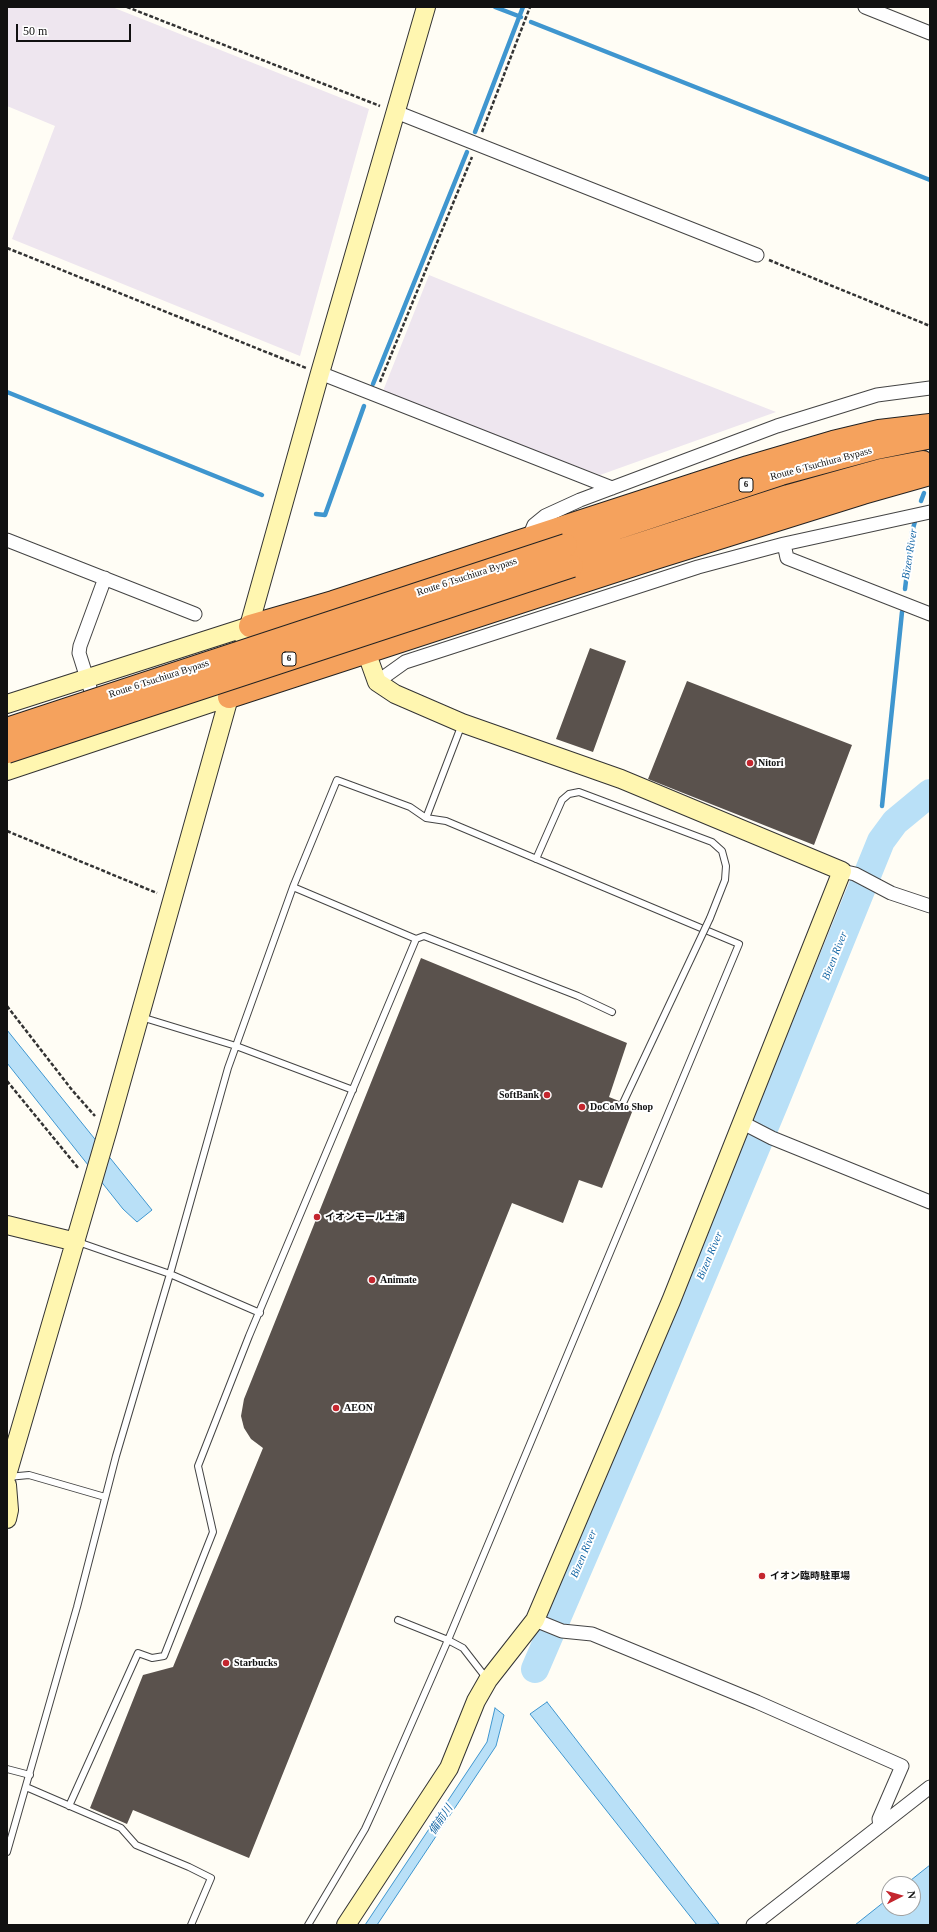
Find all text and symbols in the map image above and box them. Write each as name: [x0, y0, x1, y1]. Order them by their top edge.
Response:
scale bar: [18, 16, 133, 42]
text: 50 m: [23, 24, 47, 38]
street label: Route 6 Tsuchiura Bypass: [769, 445, 873, 483]
road number: 6: [739, 478, 753, 492]
water label: Bizen River: [899, 528, 921, 580]
street label: Route 6 Tsuchiura Bypass: [415, 555, 519, 599]
road number: 6: [282, 652, 296, 666]
street label: Route 6 Tsuchiura Bypass: [107, 657, 211, 701]
place label: Nitori: [758, 757, 784, 769]
marker: Nitori: [745, 758, 755, 768]
water label: Bizen River: [819, 930, 851, 982]
place label: SoftBank: [499, 1089, 539, 1101]
marker: SoftBank: [542, 1090, 552, 1100]
place label: DoCoMo Shop: [590, 1101, 653, 1113]
marker: DoCoMo Shop: [577, 1102, 587, 1112]
place label: イオンモール土浦: [325, 1211, 405, 1223]
marker: イオンモール土浦: [312, 1212, 322, 1222]
water label: Bizen River: [694, 1230, 726, 1282]
place label: Animate: [380, 1274, 417, 1286]
marker: Animate: [367, 1275, 377, 1285]
place label: AEON: [344, 1402, 373, 1414]
marker: AEON: [331, 1403, 341, 1413]
water label: Bizen River: [568, 1528, 600, 1580]
place label: イオン臨時駐車場: [770, 1570, 850, 1582]
marker: イオン臨時駐車場: [757, 1571, 767, 1581]
place label: Starbucks: [234, 1657, 277, 1669]
marker: Starbucks: [221, 1658, 231, 1668]
water label: 備前川: [426, 1803, 456, 1837]
north arrow: [881, 1876, 921, 1916]
text: N: [906, 1890, 918, 1899]

